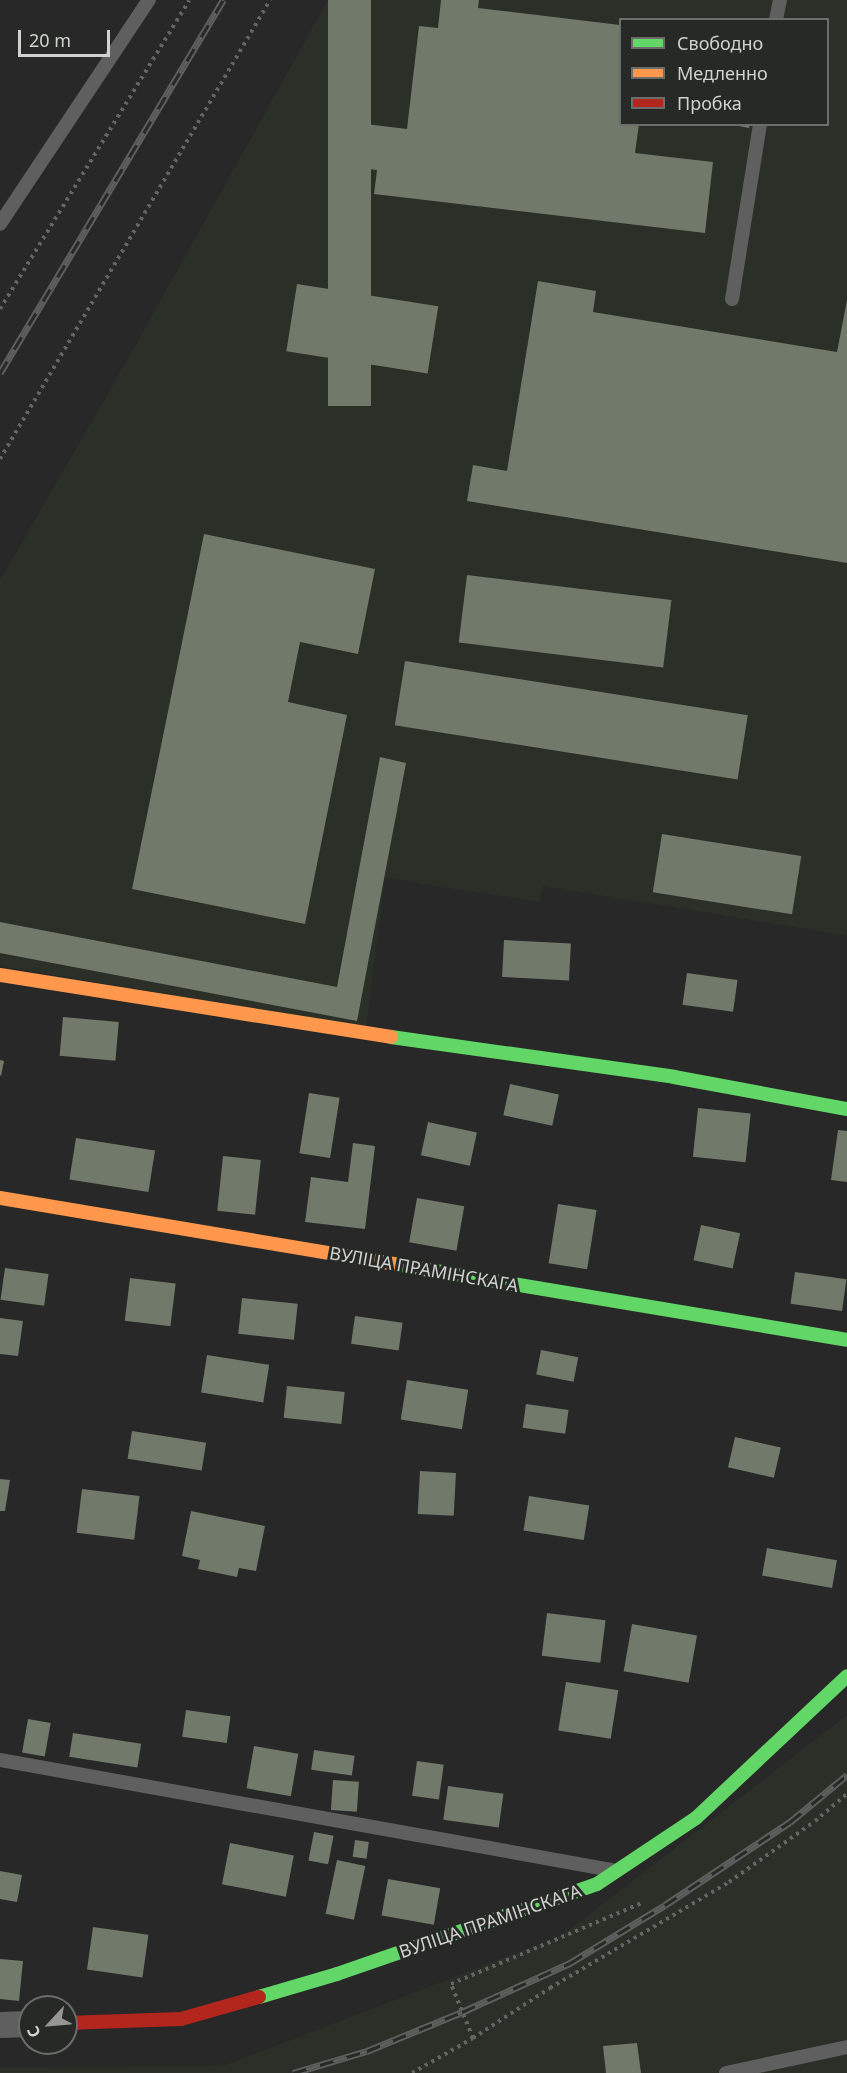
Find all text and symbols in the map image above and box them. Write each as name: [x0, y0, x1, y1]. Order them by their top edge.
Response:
scale bar: [21, 18, 112, 56]
legend: [619, 18, 829, 126]
text: 20 m: [29, 28, 71, 52]
text: Свободно: [677, 31, 763, 55]
text: Медленно: [677, 61, 768, 85]
text: Пробка: [677, 91, 742, 115]
street label: ВУЛІЦА ПРАМІНСКАГА: [328, 1242, 520, 1296]
street label: ВУЛІЦА ПРАМІНСКАГА: [396, 1880, 584, 1962]
north arrow: [18, 1995, 78, 2055]
text: С: [21, 2023, 46, 2041]

